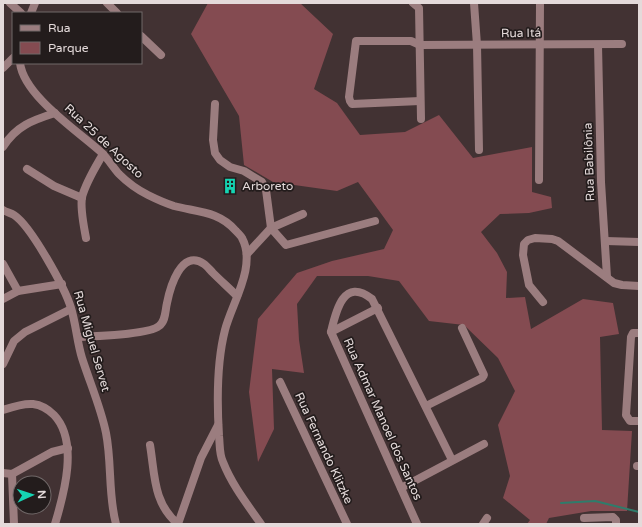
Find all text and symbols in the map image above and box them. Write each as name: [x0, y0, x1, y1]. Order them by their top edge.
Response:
legend: [12, 12, 142, 64]
text: Rua: [48, 21, 71, 35]
street label: Rua Itá: [501, 26, 541, 40]
text: Parque: [48, 41, 89, 55]
street label: Rua 25 de Agosto: [62, 101, 146, 181]
street label: Rua Babilônia: [581, 122, 597, 202]
building icon: Arboreto: [221, 177, 239, 195]
place label: Arboreto: [242, 179, 293, 193]
street label: Rua Miguel Servet: [71, 289, 113, 394]
street label: Rua Admar Manoel dos Santos: [341, 336, 425, 502]
street label: Rua Fernando Klitzke: [292, 390, 356, 506]
north arrow: [12, 475, 52, 515]
text: N: [35, 490, 48, 499]

